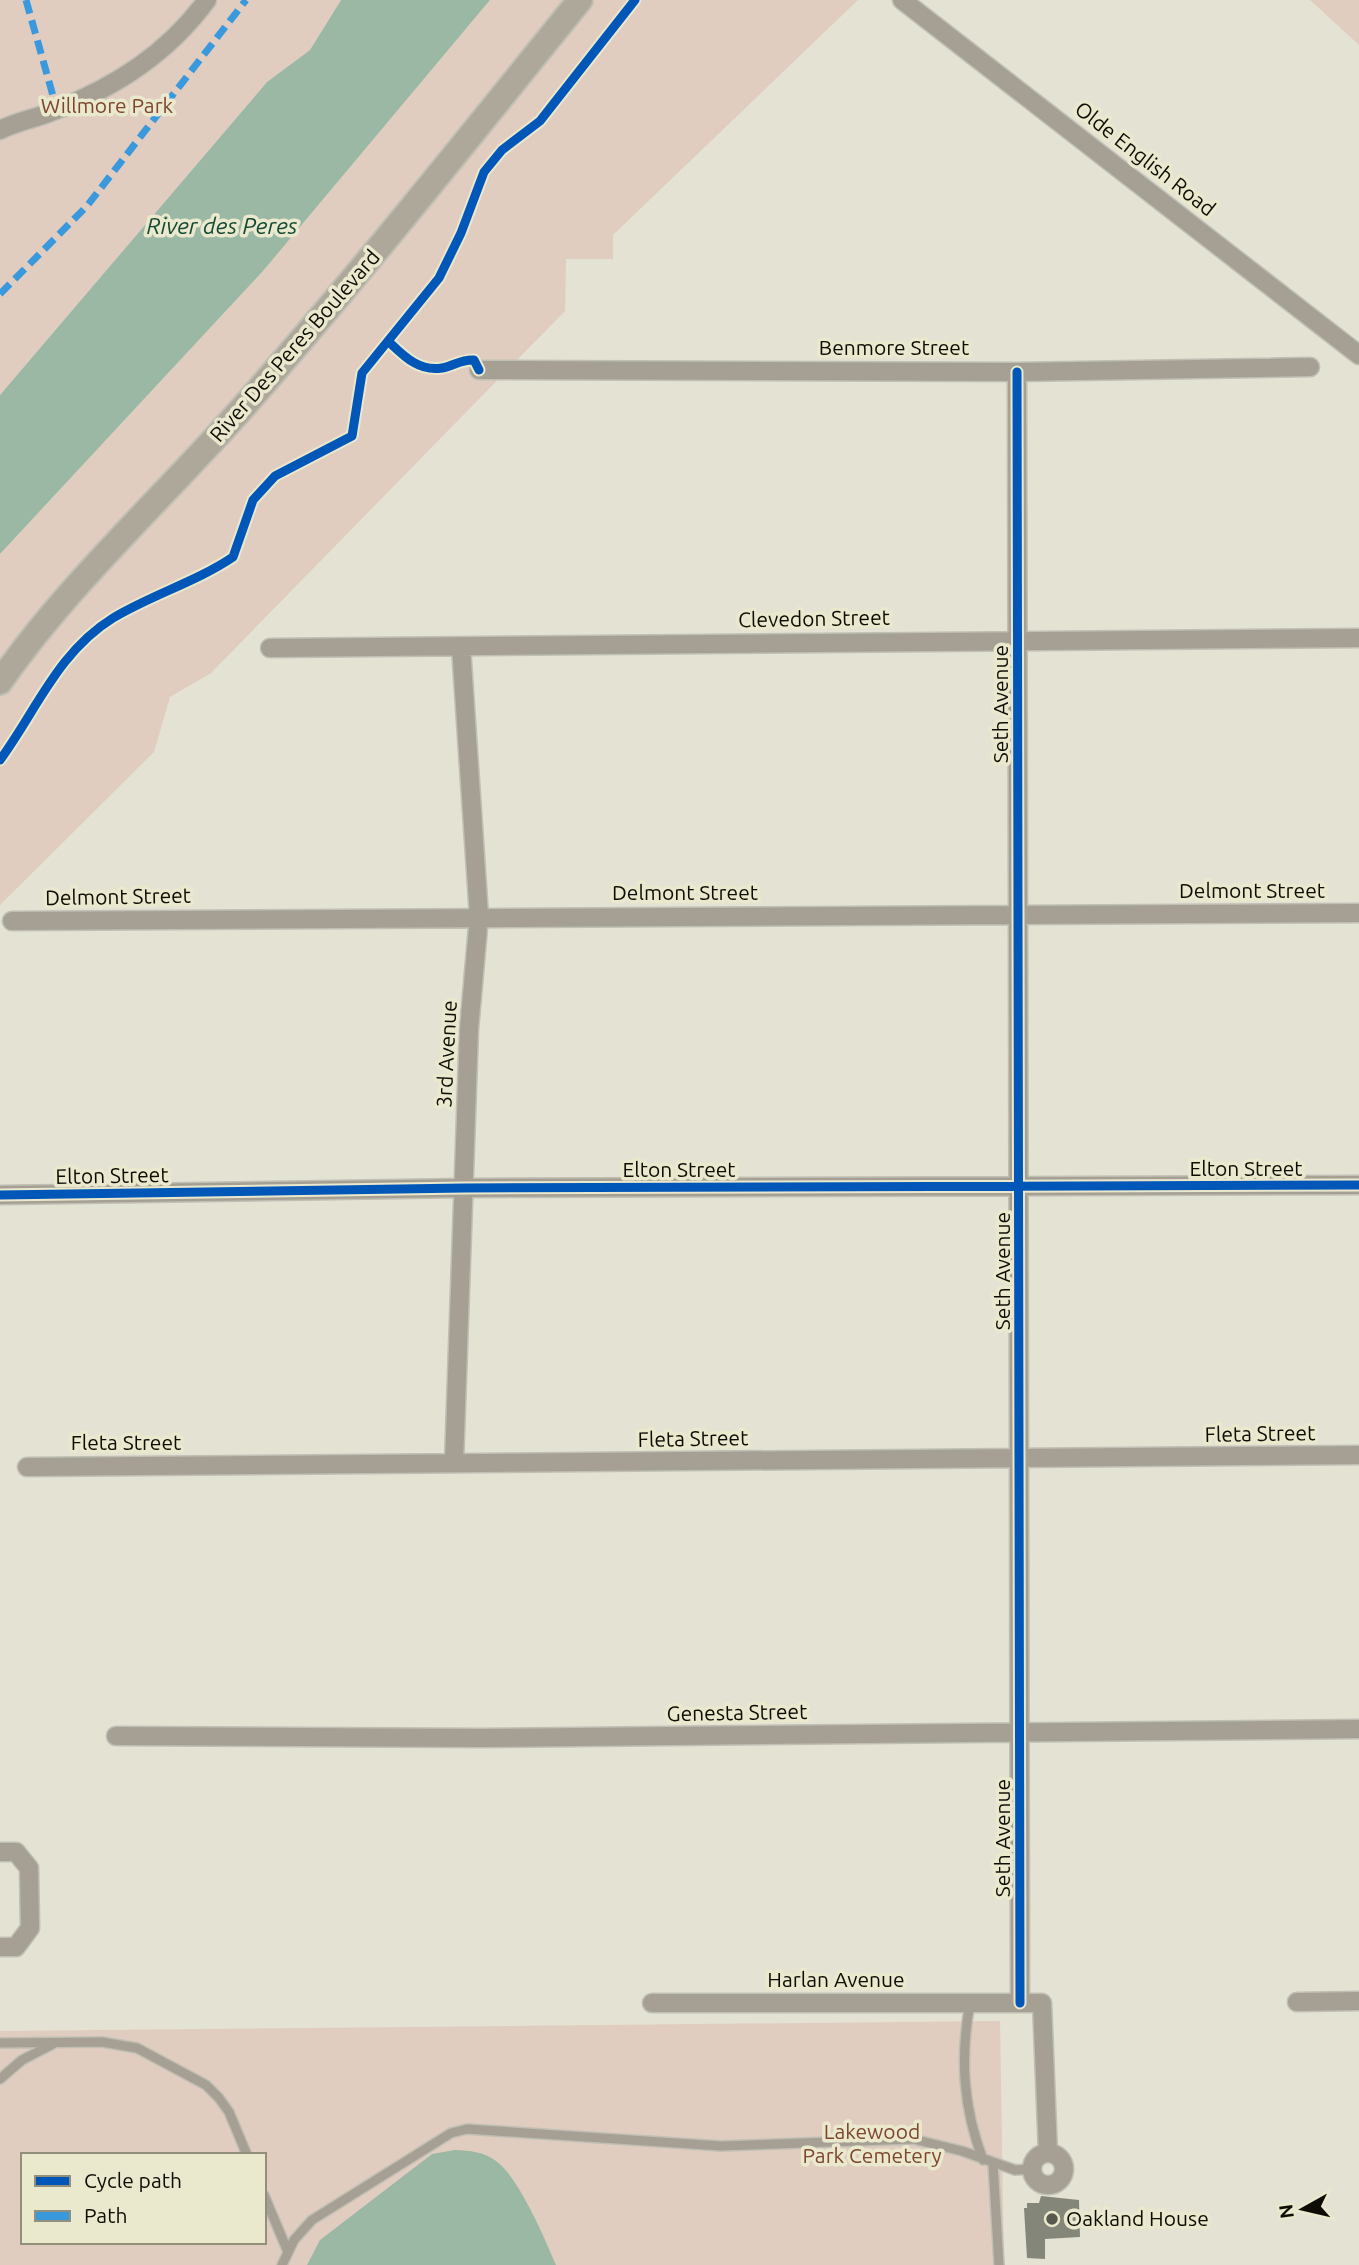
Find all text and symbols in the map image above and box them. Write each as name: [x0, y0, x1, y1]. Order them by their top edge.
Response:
park label: Willmore Park: [41, 93, 174, 117]
street label: Olde English Road: [1071, 96, 1220, 220]
water label: River des Peres: [147, 213, 298, 238]
street label: River Des Peres Boulevard: [204, 245, 384, 446]
street label: Benmore Street: [819, 335, 969, 359]
street label: Clevedon Street: [738, 605, 890, 631]
street label: Seth Avenue: [988, 645, 1012, 763]
street label: Delmont Street: [1179, 878, 1325, 902]
street label: Delmont Street: [612, 880, 758, 904]
street label: Delmont Street: [45, 883, 191, 909]
street label: 3rd Avenue: [431, 1000, 461, 1108]
street label: Elton Street: [1189, 1156, 1303, 1180]
street label: Elton Street: [622, 1157, 736, 1181]
street label: Elton Street: [55, 1162, 169, 1188]
street label: Seth Avenue: [990, 1212, 1014, 1330]
street label: Fleta Street: [1204, 1420, 1315, 1446]
street label: Fleta Street: [637, 1425, 748, 1451]
street label: Fleta Street: [71, 1430, 181, 1454]
street label: Genesta Street: [666, 1699, 808, 1725]
street label: Seth Avenue: [990, 1779, 1014, 1897]
street label: Harlan Avenue: [767, 1967, 905, 1991]
park label: Lakewood Park Cemetery: [802, 2119, 942, 2167]
legend: [21, 2153, 266, 2244]
text: Cycle path: [84, 2168, 182, 2192]
north arrow: [1268, 2174, 1338, 2244]
text: Path: [84, 2203, 127, 2227]
text: N: [1274, 2203, 1298, 2220]
place label: Oakland House: [1066, 2206, 1209, 2230]
marker: Oakland House: [1044, 2211, 1060, 2227]

